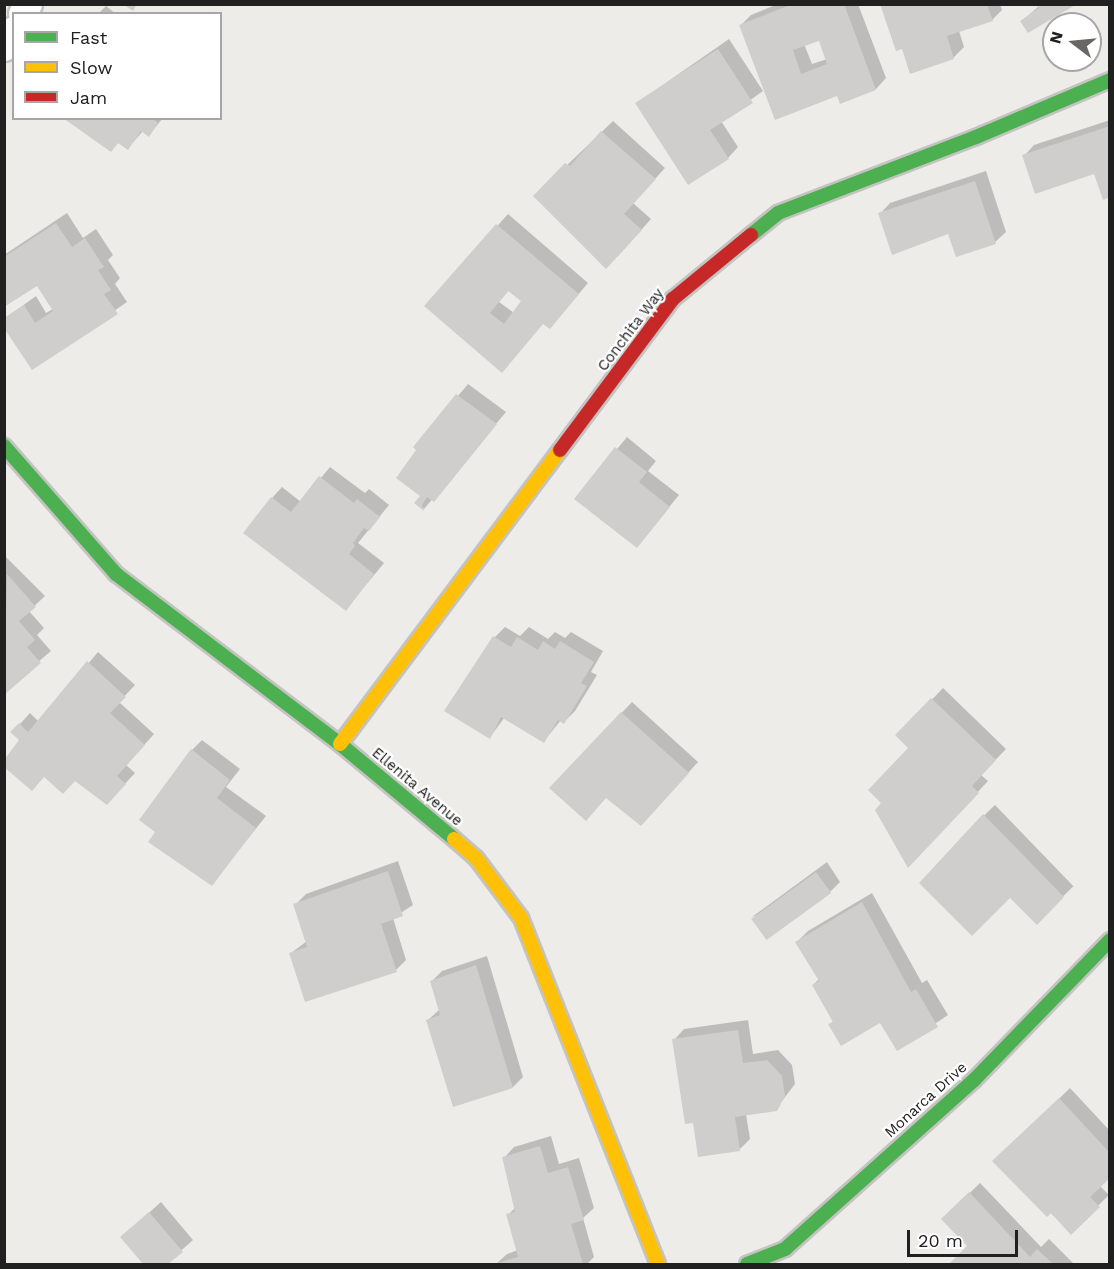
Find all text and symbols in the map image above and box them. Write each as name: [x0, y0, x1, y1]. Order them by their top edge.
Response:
legend: [12, 12, 222, 120]
north arrow: [1042, 12, 1102, 72]
text: Fast: [70, 27, 107, 48]
text: N: [1045, 29, 1067, 46]
text: Slow: [70, 57, 113, 78]
text: Jam: [70, 87, 107, 108]
street label: Conchita Way: [594, 285, 668, 375]
street label: Ellenita Avenue: [368, 744, 466, 830]
street label: Monarca Drive: [881, 1058, 971, 1142]
scale bar: [910, 1218, 1021, 1256]
text: 20 m: [918, 1230, 963, 1251]

